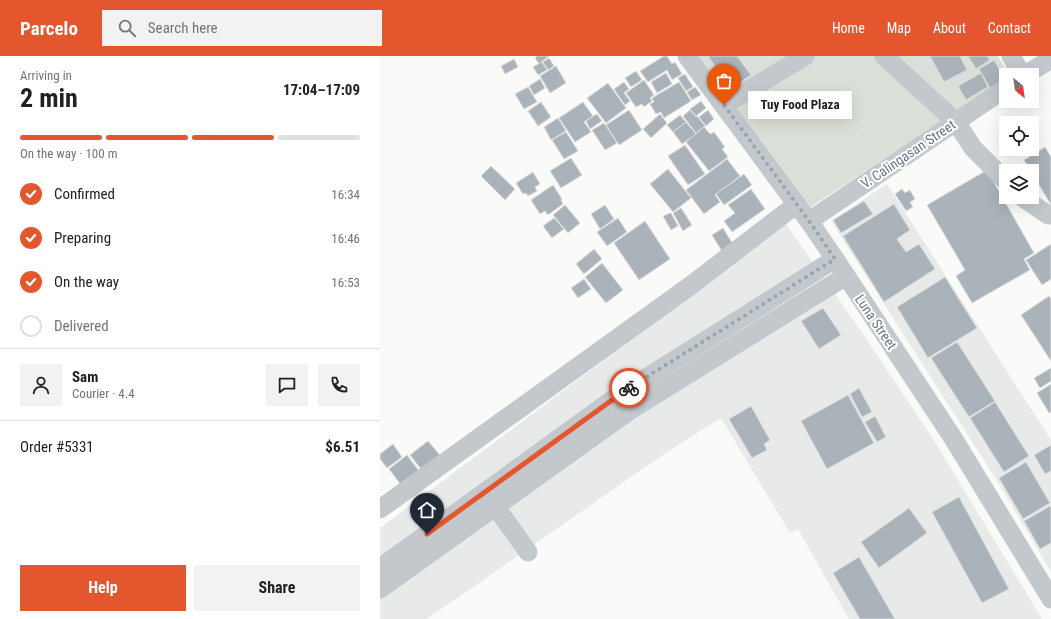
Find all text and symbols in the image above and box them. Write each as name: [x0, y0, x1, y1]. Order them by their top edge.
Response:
search box: [102, 10, 382, 46]
text: Parcelo: [20, 17, 78, 40]
icon: search: [116, 17, 138, 39]
text: Search here: [148, 19, 218, 37]
text: Home: [832, 20, 865, 36]
text: Map: [887, 20, 911, 36]
text: About: [933, 20, 966, 36]
text: Contact: [988, 20, 1031, 36]
pin: [707, 64, 741, 105]
text: Arriving in: [20, 68, 72, 83]
north arrow: [999, 68, 1039, 108]
map controls: [999, 68, 1039, 204]
icon: bag: [713, 70, 735, 92]
text: 17:04–17:09: [283, 81, 360, 99]
text: 2 min: [20, 83, 78, 113]
callout: Tuy Food Plaza: [748, 91, 852, 119]
text: Tuy Food Plaza: [760, 97, 840, 112]
street label: V. Calingasan Street: [858, 116, 958, 192]
button: locate: [999, 116, 1039, 156]
text: On the way · 100 m: [20, 146, 117, 161]
button: layers: [999, 164, 1039, 204]
icon: check: [20, 183, 42, 205]
text: Confirmed: [54, 185, 115, 203]
text: 16:34: [331, 187, 360, 202]
icon: check: [20, 227, 42, 249]
text: Preparing: [54, 229, 111, 247]
text: 16:46: [331, 231, 360, 246]
icon: check: [20, 271, 42, 293]
text: On the way: [54, 273, 119, 291]
text: 16:53: [331, 275, 360, 290]
street label: Luna Street: [852, 292, 900, 352]
text: Delivered: [54, 317, 109, 335]
button: person: [20, 364, 62, 406]
button: chat: [266, 364, 308, 406]
button: phone: [318, 364, 360, 406]
text: Sam: [72, 368, 98, 386]
courier: [609, 368, 649, 408]
icon: bike: [618, 377, 640, 399]
text: Courier · 4.4: [72, 386, 135, 401]
text: Order #5331: [20, 438, 94, 456]
text: $6.51: [325, 438, 360, 456]
pin: [410, 493, 444, 534]
icon: home: [416, 499, 438, 521]
button: Help: [20, 565, 186, 611]
button: Share: [194, 565, 360, 611]

